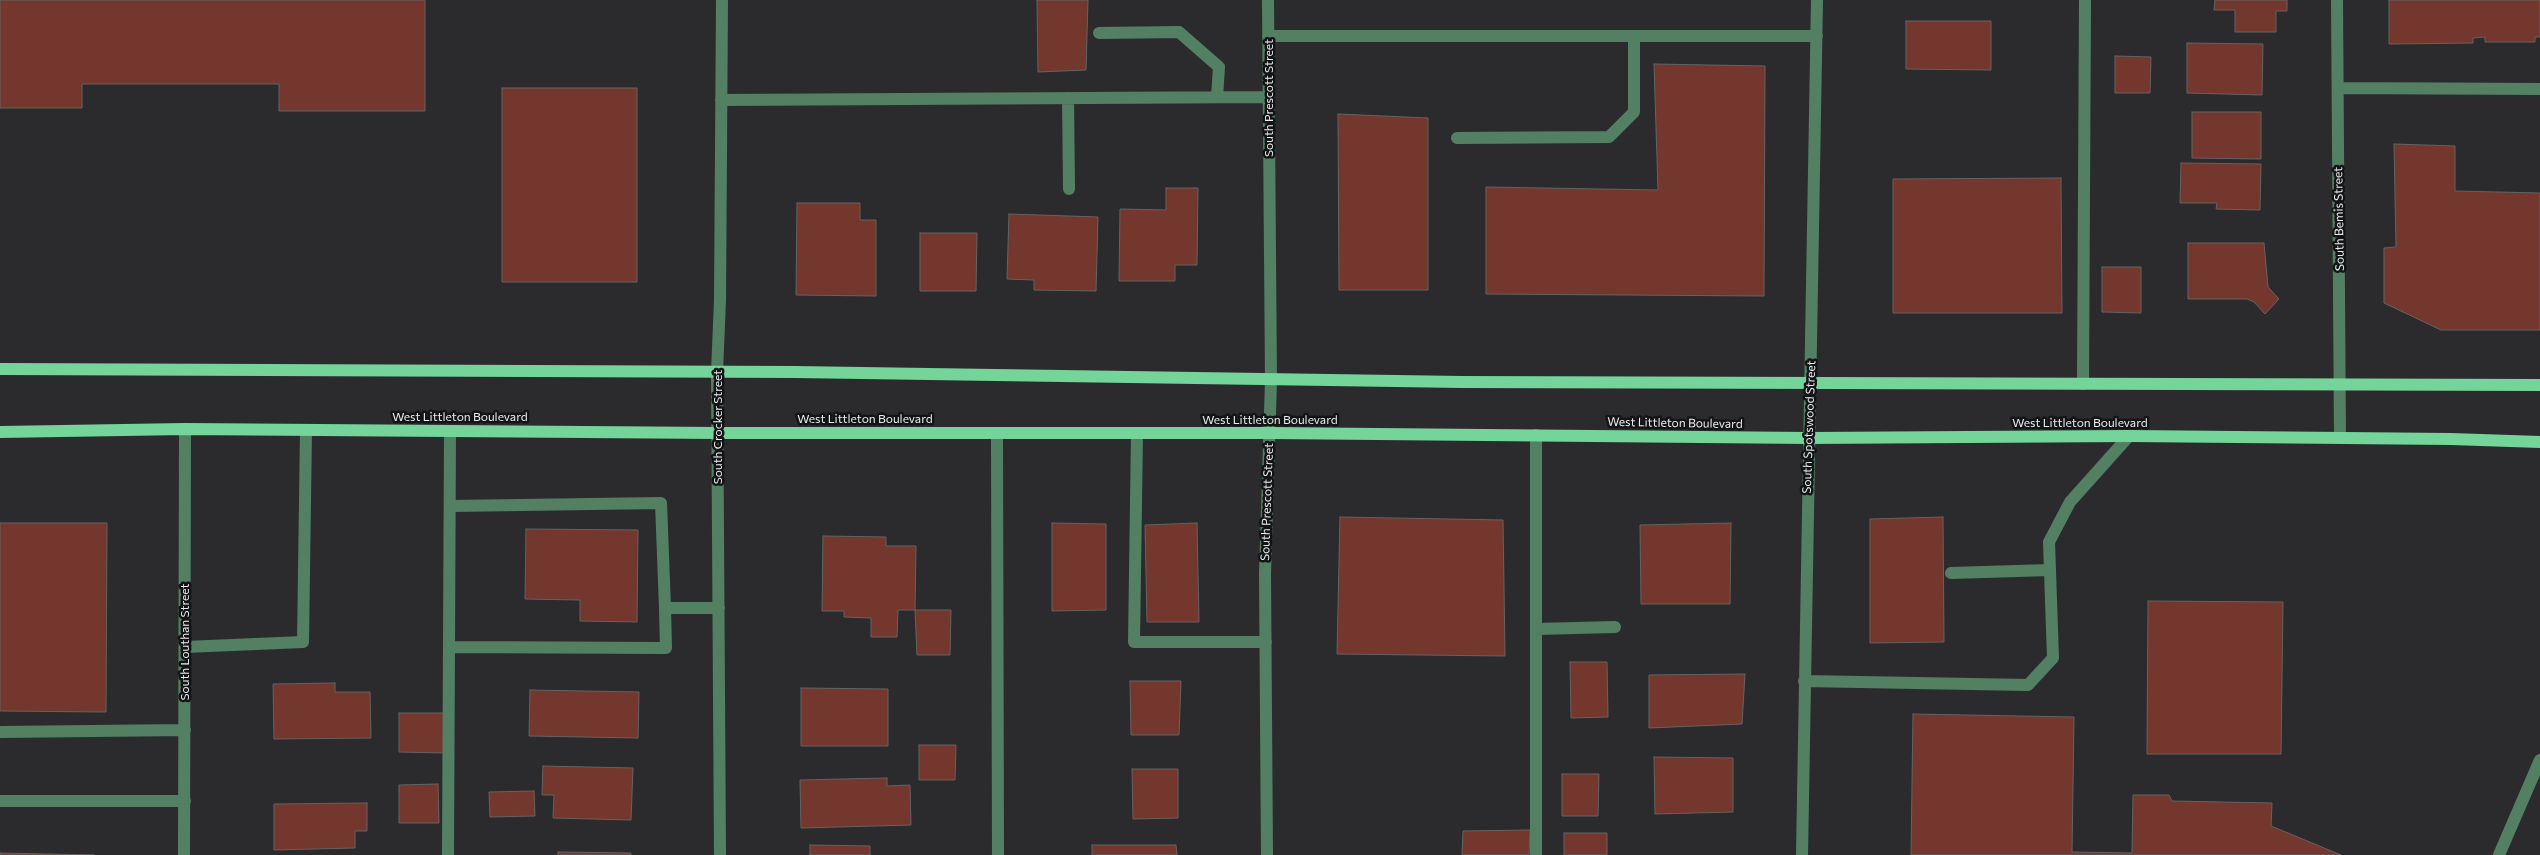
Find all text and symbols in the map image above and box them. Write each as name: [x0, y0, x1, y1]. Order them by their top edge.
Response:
street label: South Prescott Street: [1262, 39, 1276, 157]
street label: South Bemis Street: [2331, 167, 2347, 271]
street label: South Spotswood Street: [1799, 360, 1819, 494]
street label: South Crocker Street: [711, 370, 725, 484]
street label: West Littleton Boulevard: [392, 410, 528, 424]
street label: West Littleton Boulevard: [797, 412, 933, 426]
street label: West Littleton Boulevard: [1202, 413, 1338, 427]
street label: West Littleton Boulevard: [1607, 415, 1743, 431]
street label: West Littleton Boulevard: [2012, 416, 2148, 430]
street label: South Prescott Street: [1258, 443, 1276, 561]
street label: South Louthan Street: [178, 584, 192, 700]

